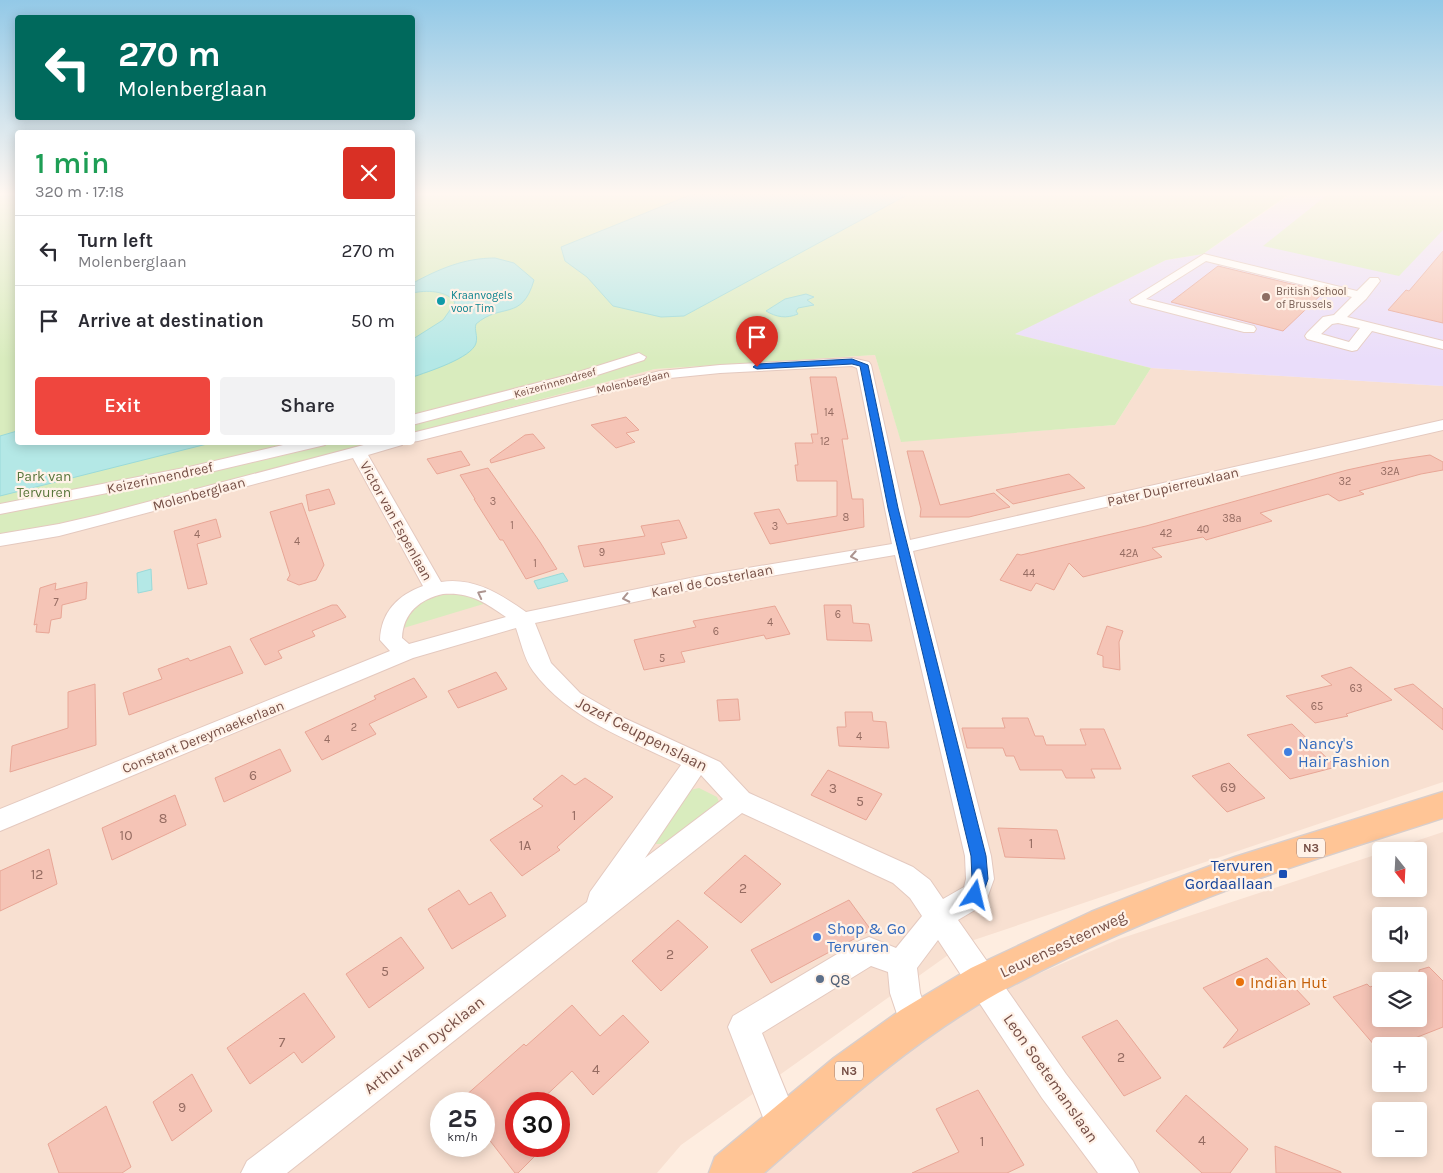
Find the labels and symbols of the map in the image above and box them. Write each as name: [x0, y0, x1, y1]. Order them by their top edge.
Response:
place label: British School of Brussels: [1276, 285, 1347, 311]
place label: Kraanvogels voor Tim: [451, 289, 513, 315]
marker: British School of Brussels: [1260, 291, 1272, 303]
marker: Kraanvogels voor Tim: [435, 295, 447, 307]
pin: [736, 316, 778, 367]
street label: Keizerinnendreef: [512, 365, 598, 401]
street label: Molenberglaan: [595, 367, 671, 397]
house number: 14: [824, 406, 834, 419]
house number: 12: [820, 435, 830, 448]
street label: Keizerinnendreef: [105, 458, 215, 498]
street label: Victor van Espenlaan: [356, 458, 436, 584]
street label: Pater Dupierreuxlaan: [1106, 464, 1240, 510]
house number: 32A: [1380, 465, 1400, 478]
park label: Park van Tervuren: [17, 468, 71, 501]
street label: Molenberglaan: [151, 473, 247, 515]
house number: 32: [1339, 475, 1351, 488]
house number: 3: [490, 495, 496, 508]
house number: 8: [843, 511, 850, 524]
house number: 38a: [1222, 512, 1242, 525]
house number: 1: [510, 519, 514, 532]
house number: 3: [772, 520, 778, 533]
house number: 40: [1197, 523, 1209, 536]
house number: 42: [1160, 527, 1172, 540]
house number: 4: [194, 528, 200, 541]
house number: 4: [294, 535, 300, 548]
house number: 9: [599, 546, 605, 559]
house number: 42A: [1120, 547, 1139, 560]
one-way arrow: [850, 550, 859, 560]
house number: 1: [533, 557, 537, 570]
street label: Karel de Costerlaan: [650, 561, 774, 601]
house number: 44: [1023, 567, 1035, 580]
one-way arrow: [477, 590, 486, 600]
one-way arrow: [621, 592, 630, 602]
house number: 7: [53, 596, 59, 609]
house number: 6: [835, 608, 841, 621]
house number: 4: [767, 616, 773, 629]
house number: 6: [713, 625, 719, 638]
house number: 5: [659, 652, 665, 665]
house number: 63: [1350, 682, 1362, 695]
street label: Jozef Ceuppenslaan: [573, 693, 711, 775]
street label: Constant Dereymaekerlaan: [120, 697, 286, 777]
house number: 65: [1311, 700, 1323, 713]
house number: 2: [351, 721, 357, 734]
house number: 4: [856, 730, 862, 743]
house number: 4: [324, 733, 330, 746]
place label: Nancy's Hair Fashion: [1298, 734, 1390, 771]
marker: Nancy's Hair Fashion: [1282, 746, 1294, 758]
house number: 6: [249, 767, 257, 784]
house number: 69: [1220, 779, 1236, 796]
house number: 3: [829, 780, 837, 797]
house number: 5: [856, 793, 864, 810]
house number: 1: [572, 807, 576, 824]
house number: 8: [159, 810, 167, 827]
house number: 10: [120, 827, 132, 844]
house number: 1: [1029, 835, 1033, 852]
house number: 1A: [519, 837, 531, 854]
road number: N3: [1297, 838, 1325, 858]
north arrow: [1372, 842, 1428, 898]
place label: Tervuren Gordaallaan: [1185, 856, 1273, 893]
house number: 12: [31, 866, 43, 883]
position arrow: [948, 868, 1000, 920]
marker: Tervuren Gordaallaan: [1277, 868, 1289, 880]
house number: 2: [739, 880, 747, 897]
street label: Leuvensesteenweg: [997, 906, 1129, 982]
place label: Shop & Go Tervuren: [827, 919, 906, 956]
marker: Shop & Go Tervuren: [811, 931, 823, 943]
house number: 2: [666, 946, 674, 963]
house number: 5: [381, 963, 389, 980]
place label: Q8: [830, 970, 850, 989]
marker: Q8: [814, 973, 826, 985]
place label: Indian Hut: [1250, 973, 1327, 992]
marker: Indian Hut: [1234, 976, 1246, 988]
street label: Arthur Van Dycklaan: [360, 992, 488, 1098]
street label: Leon Soetemanslaan: [1000, 1010, 1102, 1146]
house number: 7: [279, 1034, 286, 1051]
house number: 2: [1117, 1049, 1125, 1066]
house number: 4: [592, 1061, 600, 1078]
road number: N3: [835, 1062, 863, 1080]
speed limit sign: 30: [505, 1092, 570, 1157]
house number: 9: [178, 1099, 186, 1116]
house number: 4: [1198, 1132, 1206, 1149]
house number: 1: [980, 1133, 984, 1150]

